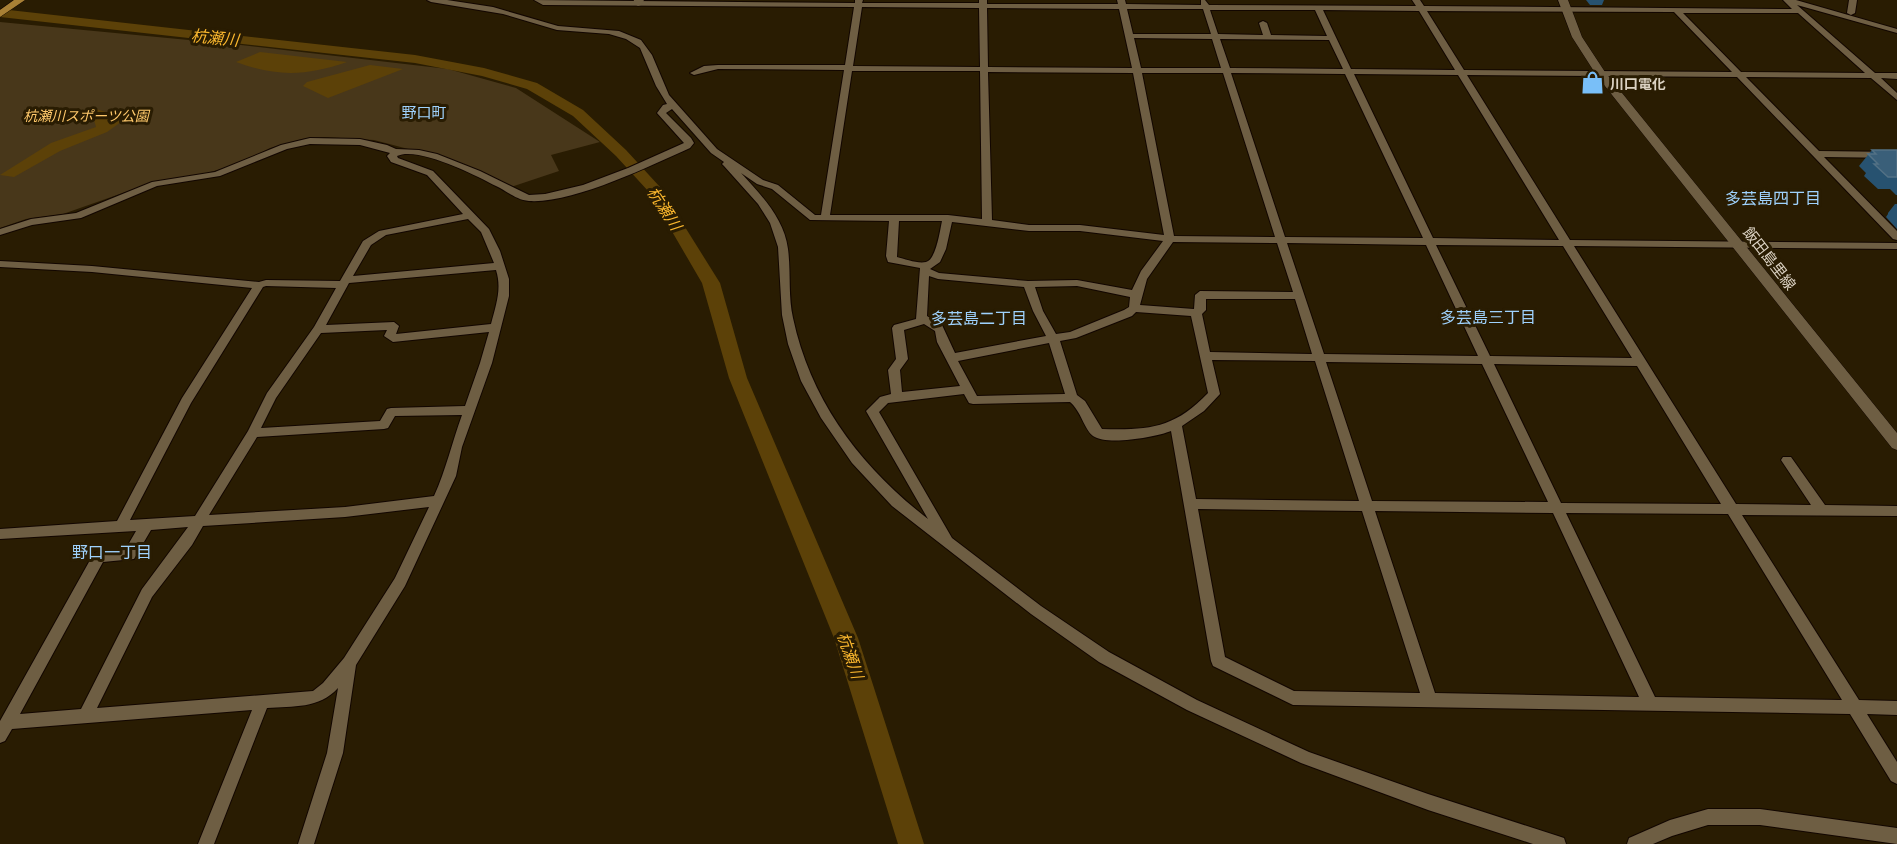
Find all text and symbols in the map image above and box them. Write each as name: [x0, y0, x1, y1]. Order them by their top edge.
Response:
water label: 杭瀬川: [190, 24, 242, 50]
shop icon: 川口電化: [1579, 70, 1605, 96]
place label: 川口電化: [1610, 74, 1666, 93]
district label: 野口町: [401, 102, 447, 122]
park label: 杭瀬川スポーツ公園: [23, 106, 151, 125]
water label: 杭瀬川: [643, 182, 688, 236]
district label: 多芸島四丁目: [1725, 187, 1821, 208]
street label: 飯田島里線: [1739, 222, 1801, 294]
district label: 多芸島三丁目: [1440, 306, 1536, 327]
district label: 多芸島二丁目: [931, 307, 1027, 328]
district label: 野口一丁目: [72, 541, 152, 562]
water label: 杭瀬川: [833, 629, 869, 683]

